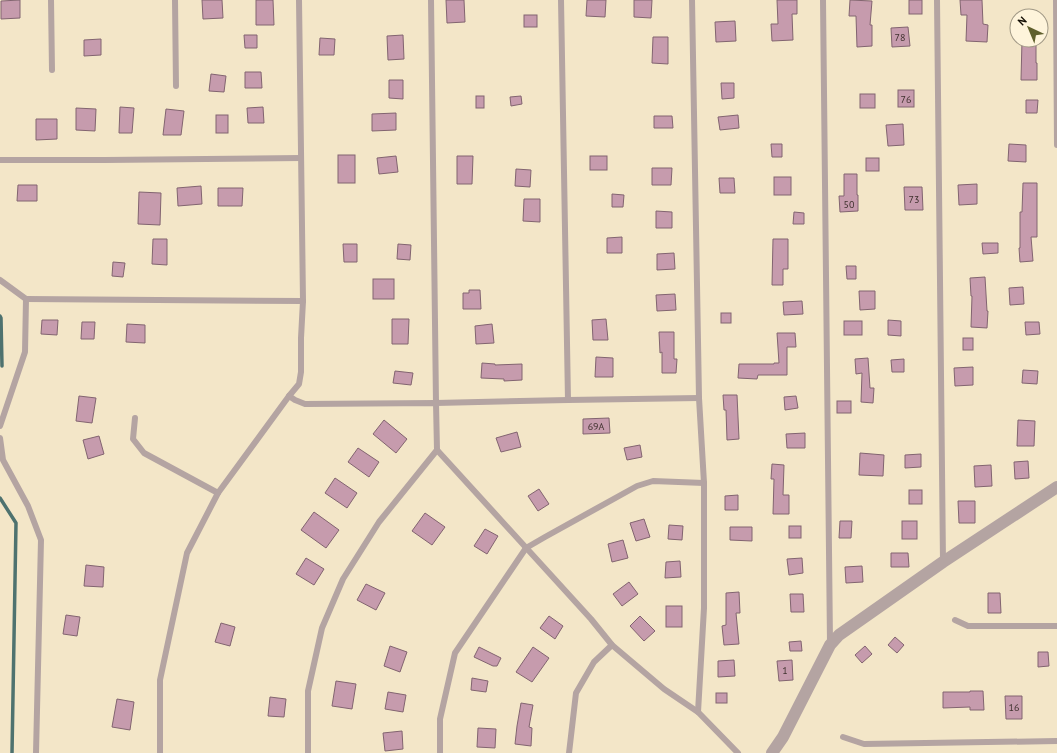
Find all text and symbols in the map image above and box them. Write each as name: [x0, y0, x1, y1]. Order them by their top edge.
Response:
north arrow: [1009, 8, 1049, 48]
text: N: [1015, 13, 1030, 28]
house number: 78: [895, 31, 905, 44]
house number: 76: [901, 93, 911, 106]
house number: 73: [909, 193, 919, 206]
house number: 50: [844, 198, 855, 211]
house number: 69А: [588, 420, 605, 433]
house number: 1: [782, 664, 788, 677]
house number: 16: [1009, 701, 1019, 714]

